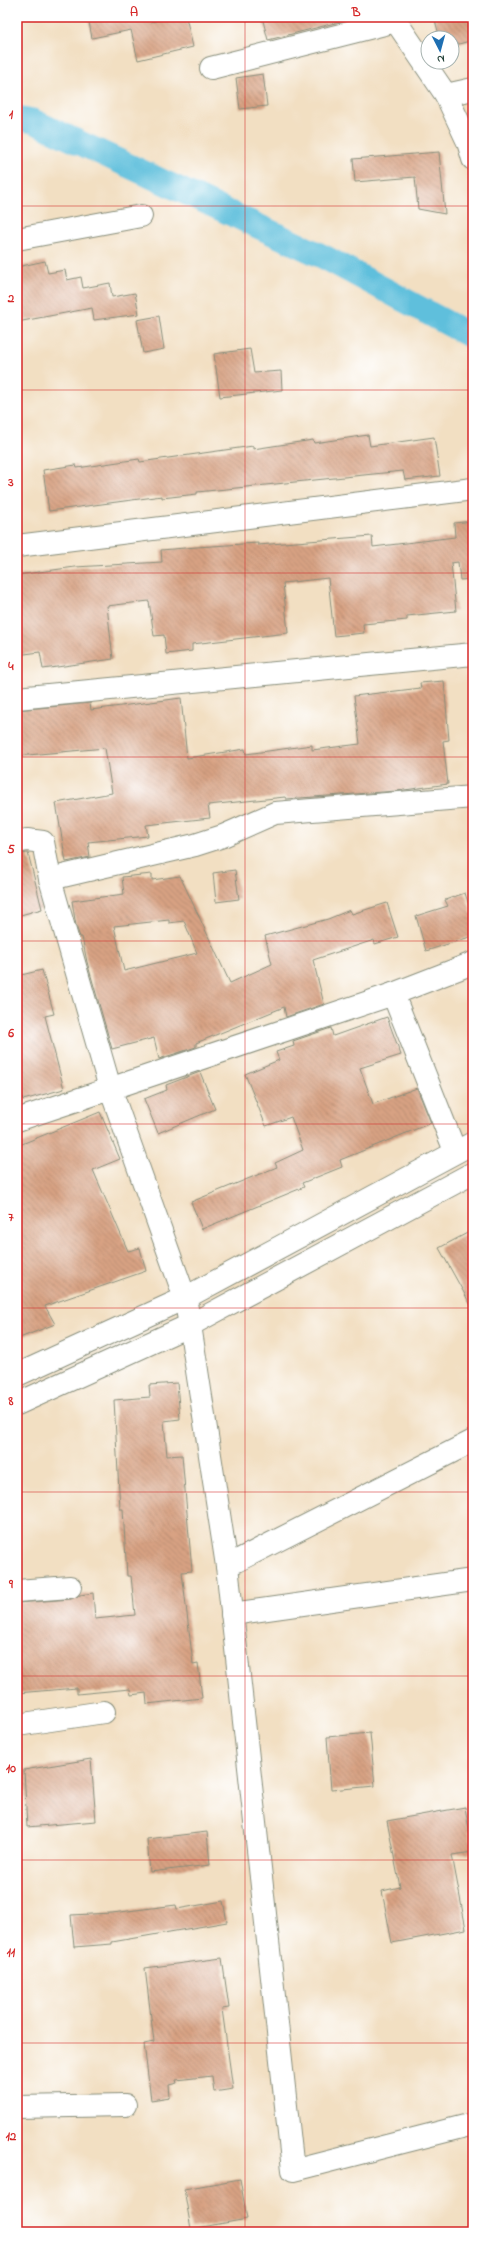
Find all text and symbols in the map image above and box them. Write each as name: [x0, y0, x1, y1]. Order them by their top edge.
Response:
text: A: [130, 3, 138, 22]
text: B: [351, 3, 361, 22]
north arrow: [420, 30, 460, 70]
text: N: [436, 51, 445, 67]
text: 1: [9, 105, 14, 124]
text: 2: [7, 289, 15, 308]
text: 3: [7, 473, 14, 492]
text: 4: [7, 657, 14, 676]
text: 5: [7, 840, 15, 859]
text: 6: [7, 1024, 14, 1043]
text: 7: [8, 1208, 14, 1227]
text: 8: [8, 1392, 14, 1411]
text: 9: [8, 1575, 14, 1594]
text: 10: [6, 1759, 16, 1778]
text: 11: [7, 1943, 16, 1962]
text: 12: [6, 2127, 17, 2146]

